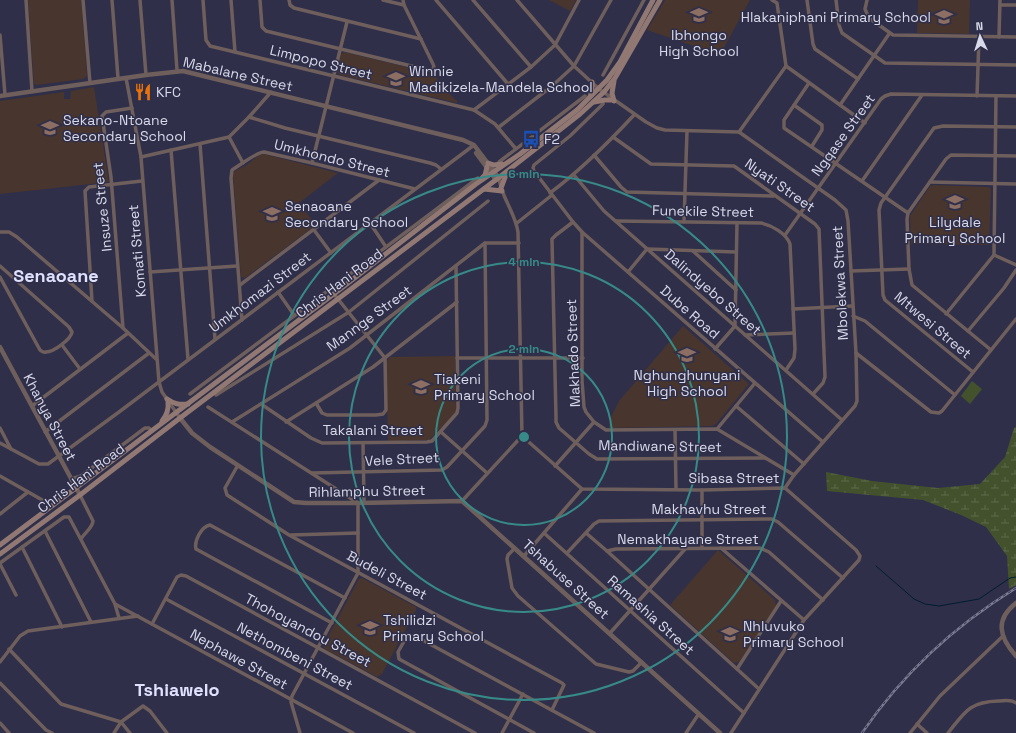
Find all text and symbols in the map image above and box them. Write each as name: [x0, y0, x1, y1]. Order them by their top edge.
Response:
school or university icon: Ibhongo High School: [689, 5, 709, 25]
school or university icon: Hlakaniphani Primary School: [934, 7, 954, 27]
place label: Hlakaniphani Primary School: [741, 8, 931, 26]
north arrow: [960, 16, 1000, 56]
text: N: [975, 19, 983, 33]
place label: Ibhongo High School: [659, 26, 739, 60]
street label: Limpopo Street: [268, 41, 374, 83]
street label: Mabalane Street: [181, 53, 295, 95]
place label: Winnie Madikizela-Mandela School: [409, 62, 593, 96]
school or university icon: Winnie Madikizela-Mandela School: [386, 69, 406, 89]
restaurant icon: KFC: [133, 82, 153, 102]
place label: KFC: [156, 83, 181, 101]
street label: Ngqase Street: [807, 90, 879, 180]
place label: Sekano-Ntoane Secondary School: [63, 111, 186, 145]
school or university icon: Sekano-Ntoane Secondary School: [40, 118, 60, 138]
bus stop icon: F2: [521, 129, 541, 149]
place label: F2: [544, 130, 560, 148]
street label: Umkhondo Street: [272, 135, 392, 181]
street label: Nyati Street: [741, 154, 819, 216]
street label: Insuze Street: [88, 161, 116, 253]
text: 6 min: [508, 166, 540, 182]
school or university icon: Lilydale Primary School: [945, 192, 965, 212]
place label: Senaoane Secondary School: [285, 197, 408, 231]
street label: Funekile Street: [652, 201, 754, 221]
street label: Komati Street: [124, 204, 150, 298]
school or university icon: Senaoane Secondary School: [262, 204, 282, 224]
place label: Lilydale Primary School: [905, 213, 1005, 247]
street label: Mbolekwa Street: [828, 225, 852, 341]
street label: Chris Hani Road: [292, 244, 386, 322]
street label: Dalindyebo Street: [661, 245, 765, 339]
street label: Umkhomazi Street: [205, 248, 315, 336]
text: 4 min: [508, 254, 540, 270]
district label: Senaoane: [13, 264, 99, 287]
street label: Mannge Street: [323, 281, 415, 355]
street label: Dube Road: [657, 281, 723, 343]
street label: Mtwesi Street: [891, 288, 975, 362]
street label: Makhado Street: [562, 299, 584, 407]
text: 2 min: [508, 341, 540, 357]
school or university icon: Nghunghunyani High School: [677, 345, 697, 365]
place label: Nghunghunyani High School: [633, 366, 741, 400]
street label: Khanya Street: [19, 370, 81, 464]
place label: Tiakeni Primary School: [434, 370, 535, 404]
school or university icon: Tiakeni Primary School: [411, 377, 431, 397]
street label: Takalani Street: [323, 421, 423, 439]
centre of rings: [517, 430, 531, 444]
street label: Mandiwane Street: [598, 436, 722, 456]
street label: Chris Hani Road: [34, 439, 128, 517]
street label: Vele Street: [364, 448, 440, 470]
street label: Sibasa Street: [689, 469, 779, 487]
street label: Rihlamphu Street: [308, 481, 426, 501]
street label: Makhavhu Street: [652, 500, 766, 518]
street label: Nemakhayane Street: [617, 530, 759, 548]
street label: Tshabuse Street: [519, 535, 613, 623]
street label: Budeli Street: [344, 546, 430, 604]
street label: Ramashia Street: [604, 571, 698, 659]
street label: Thohoyandou Street: [242, 589, 374, 671]
place label: Tshilidzi Primary School: [383, 611, 484, 645]
place label: Nhluvuko Primary School: [743, 617, 844, 651]
street label: Nethombeni Street: [234, 618, 356, 694]
school or university icon: Tshilidzi Primary School: [360, 618, 380, 638]
school or university icon: Nhluvuko Primary School: [720, 624, 740, 644]
street label: Nephawe Street: [187, 625, 291, 693]
district label: Tshiawelo: [134, 678, 220, 701]

